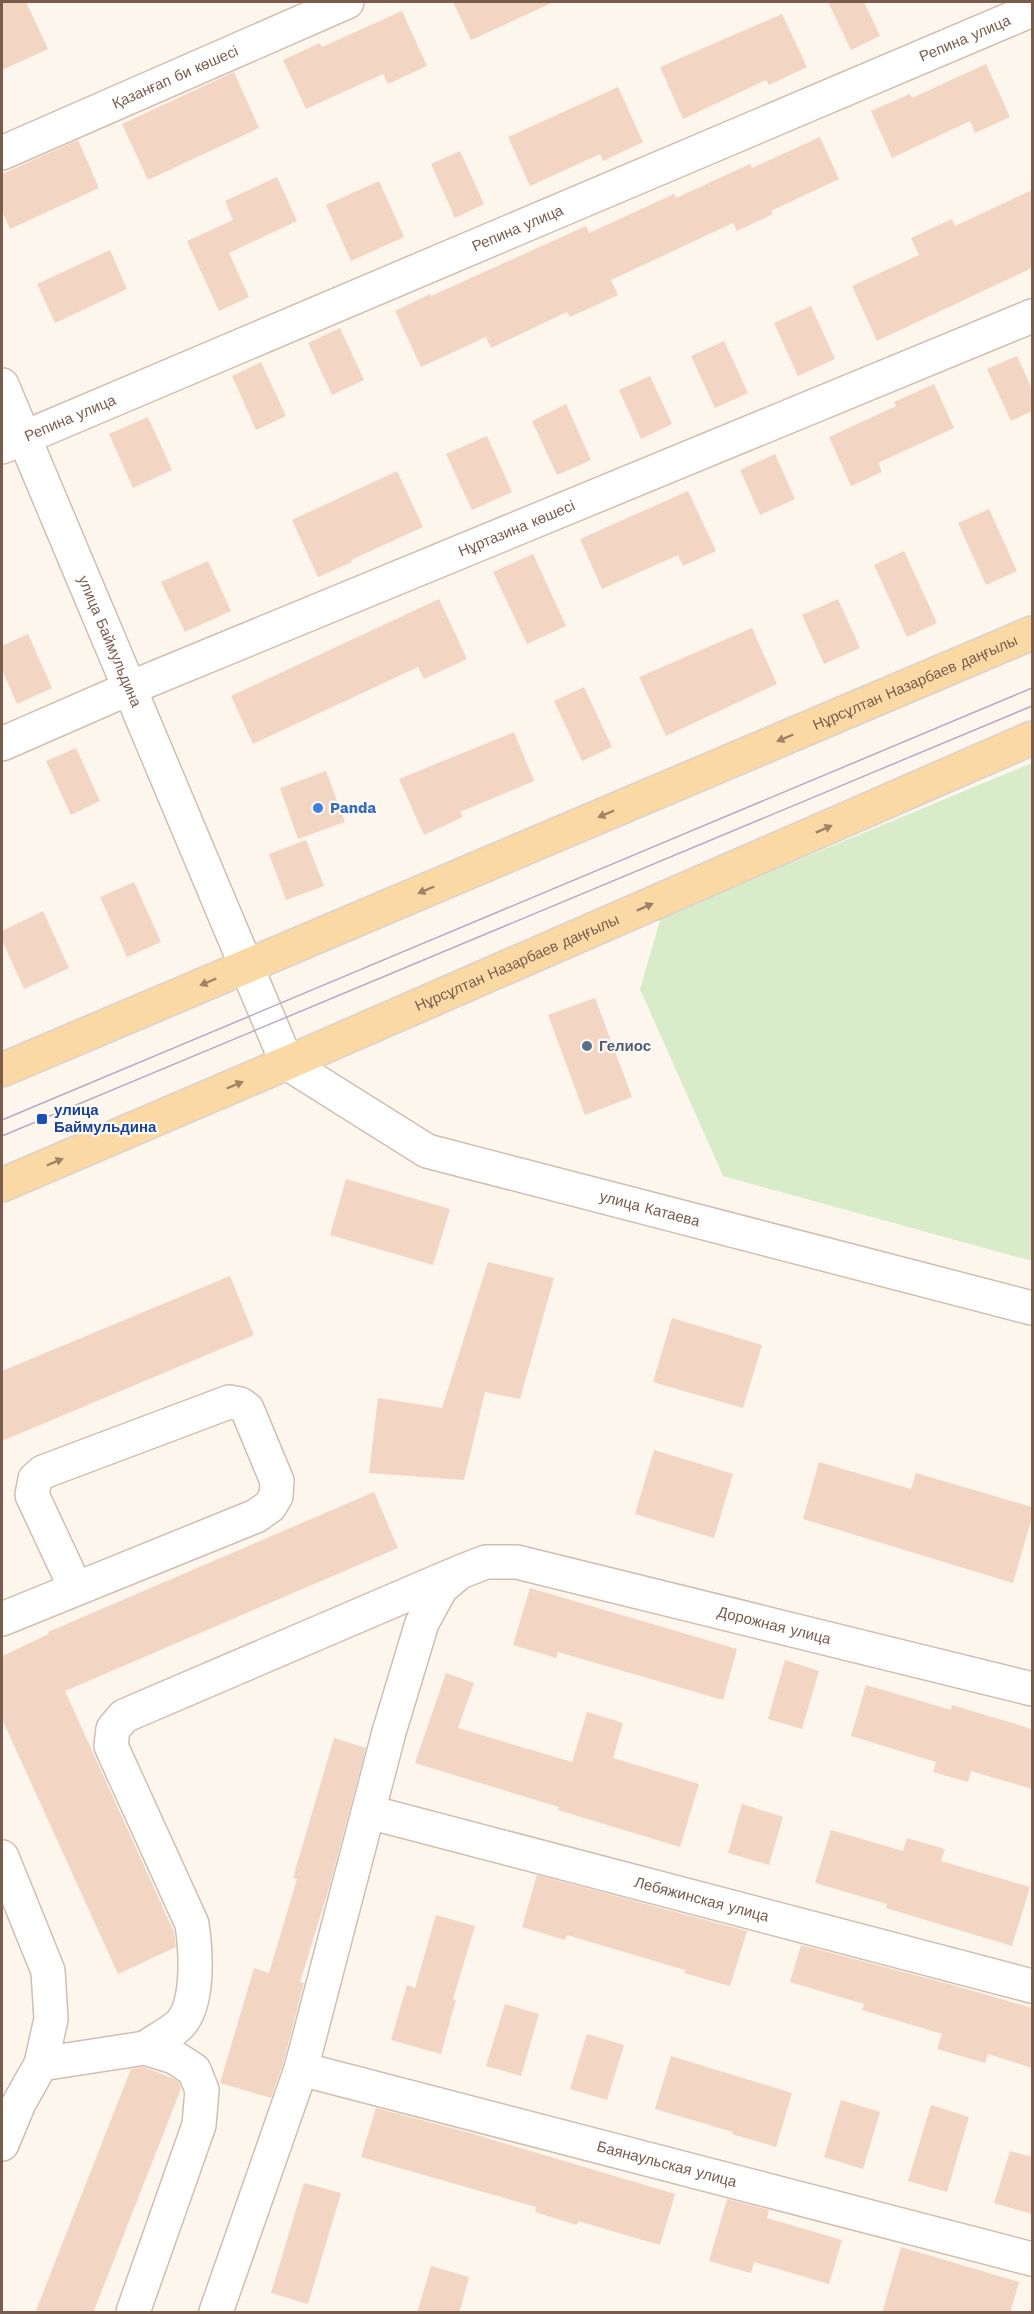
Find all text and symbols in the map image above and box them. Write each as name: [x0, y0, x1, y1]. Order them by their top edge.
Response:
street label: Репина улица: [917, 11, 1014, 66]
street label: Қазанғап би көшесі: [109, 42, 241, 113]
street label: Репина улица: [469, 201, 566, 256]
street label: Репина улица: [22, 391, 119, 445]
street label: Нұртазина көшесі: [456, 496, 578, 561]
street label: улица Баймульдина: [74, 573, 146, 710]
street label: Нұрсұлтан Назарбаев даңғылы: [810, 631, 1020, 734]
one-way arrow: [776, 733, 794, 743]
place label: Panda: [330, 799, 376, 817]
marker: Panda: [311, 801, 325, 815]
one-way arrow: [596, 809, 614, 819]
one-way arrow: [815, 825, 832, 834]
one-way arrow: [417, 885, 435, 895]
one-way arrow: [636, 902, 654, 912]
street label: Нұрсұлтан Назарбаев даңғылы: [412, 910, 622, 1015]
one-way arrow: [199, 978, 217, 988]
place label: Гелиос: [599, 1037, 651, 1055]
marker: Гелиос: [580, 1039, 594, 1053]
one-way arrow: [226, 1080, 244, 1090]
place label: улица Баймульдина: [54, 1101, 157, 1136]
marker: улица Баймульдина: [35, 1112, 49, 1126]
one-way arrow: [47, 1157, 64, 1166]
street label: улица Катаева: [598, 1187, 702, 1231]
street label: Дорожная улица: [715, 1603, 833, 1648]
street label: Лебяжинская улица: [633, 1873, 772, 1926]
street label: Баянаульская улица: [595, 2137, 739, 2191]

